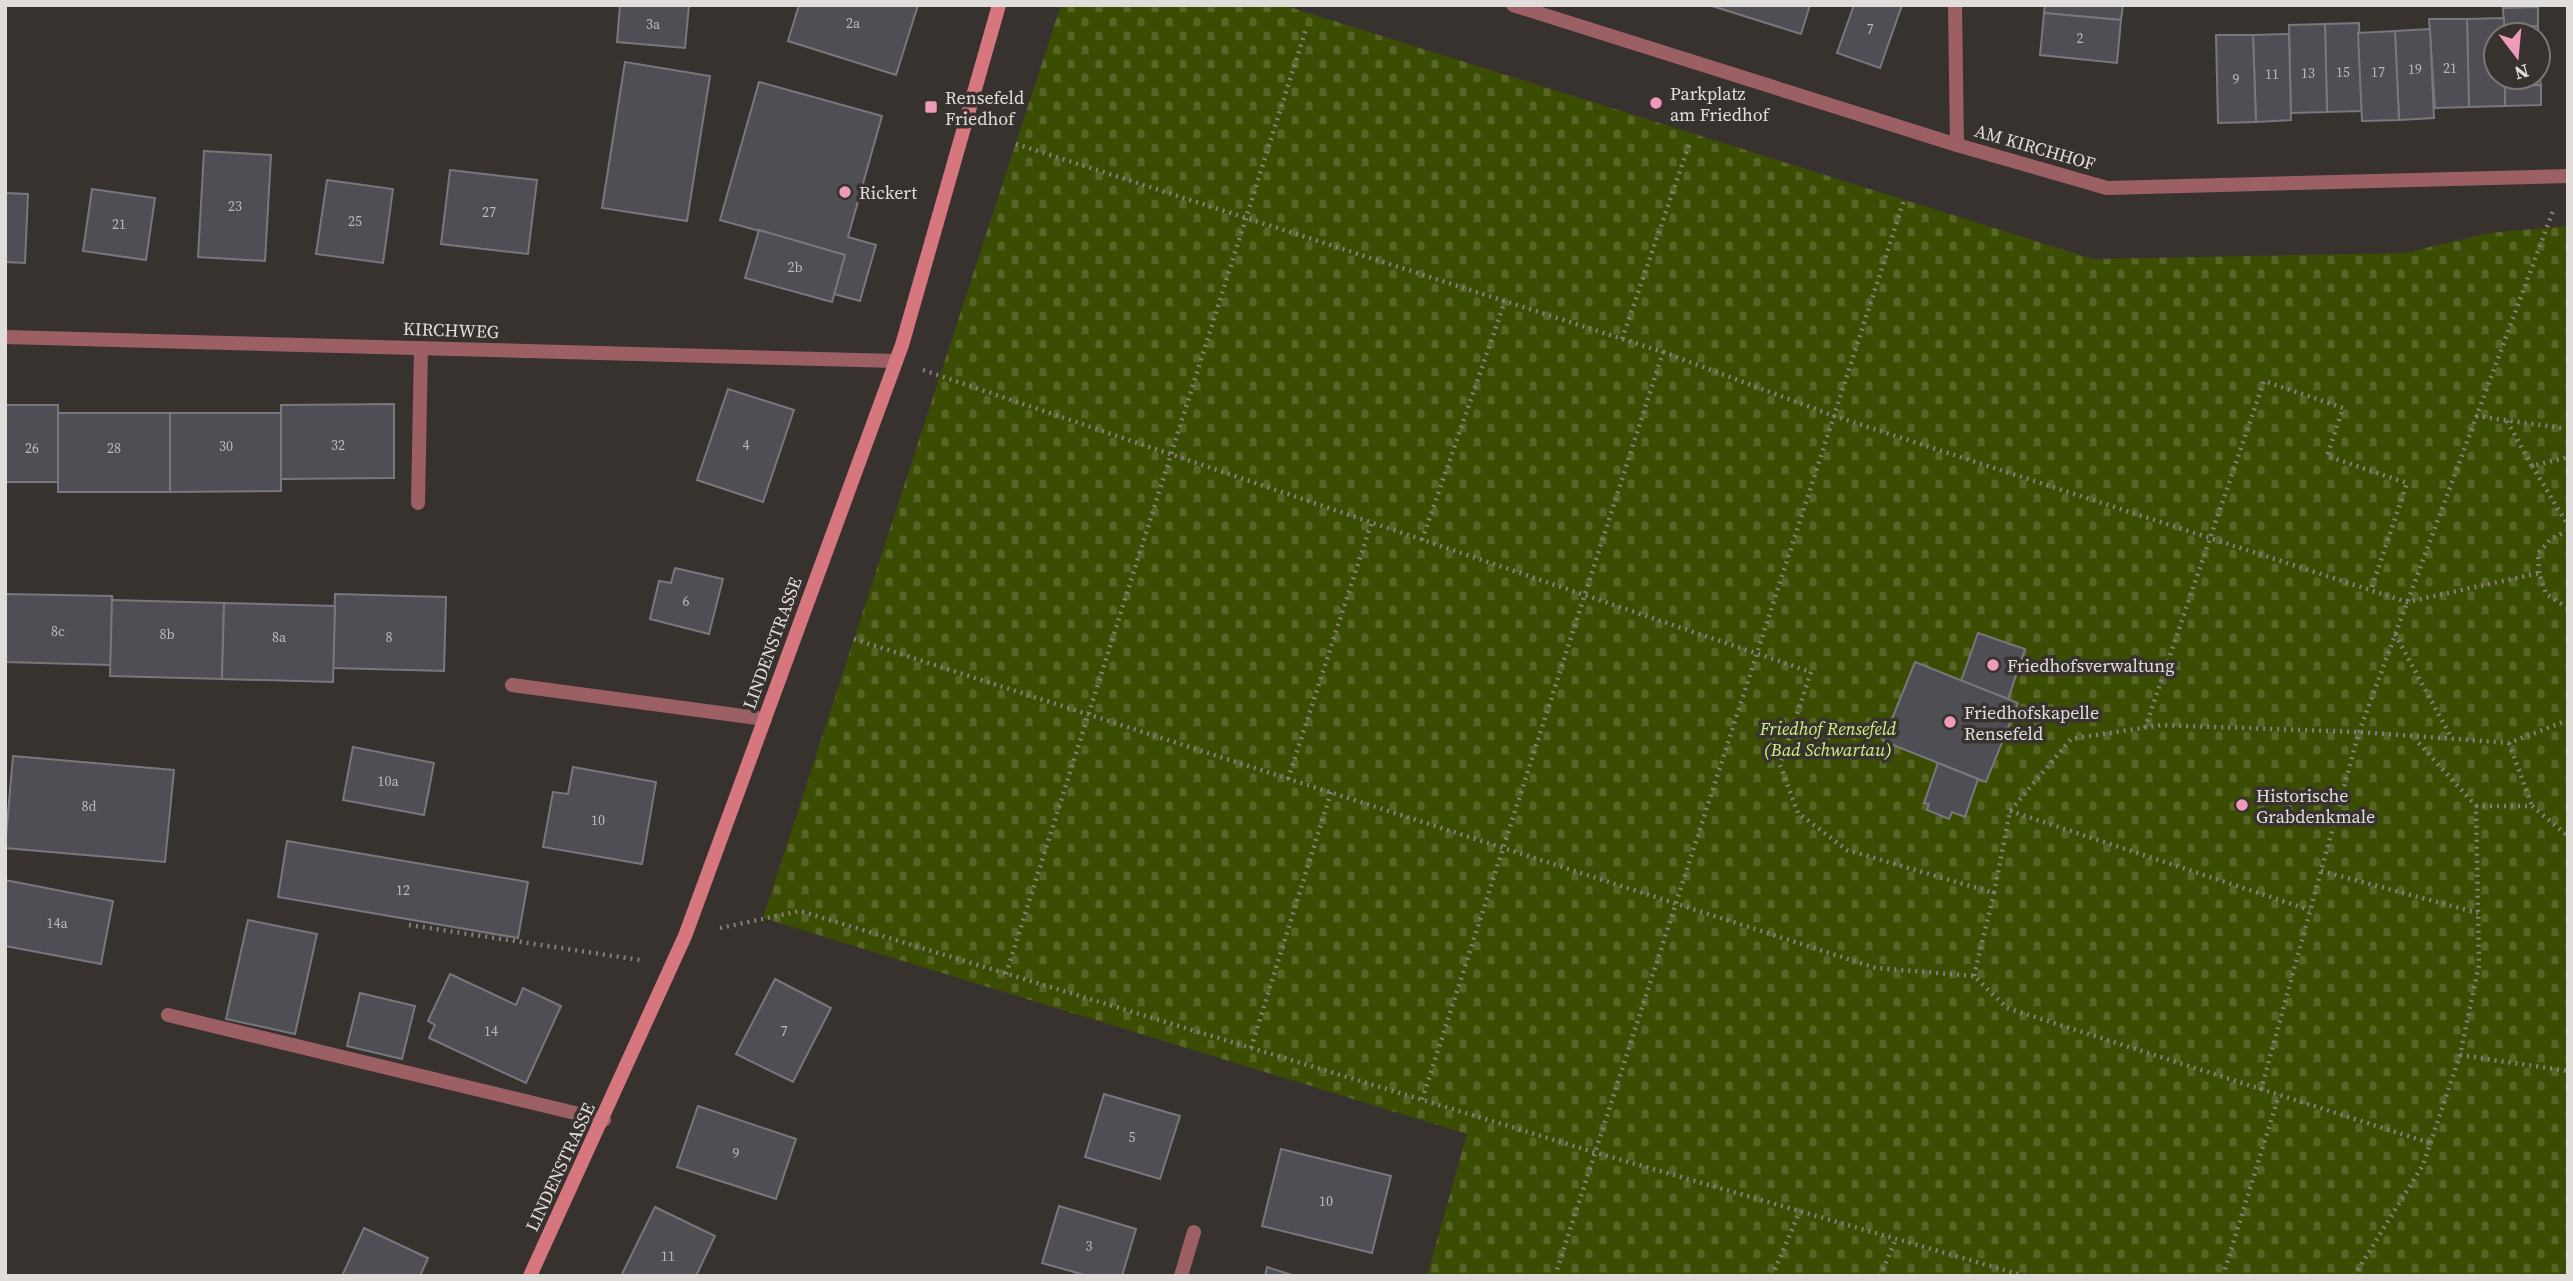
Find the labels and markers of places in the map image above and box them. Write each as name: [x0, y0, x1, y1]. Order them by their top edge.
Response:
place label: Parkplatz am Friedhof: [1670, 81, 1771, 127]
place label: Rensefeld Friedhof: [945, 85, 1024, 131]
marker: Parkplatz am Friedhof: [1648, 95, 1664, 111]
marker: Rensefeld Friedhof: [923, 99, 939, 115]
place label: Rickert: [859, 180, 917, 205]
marker: Rickert: [837, 184, 853, 200]
place label: Friedhofsverwaltung: [2007, 653, 2175, 678]
marker: Friedhofsverwaltung: [1985, 657, 2001, 673]
place label: Friedhofskapelle Rensefeld: [1964, 700, 2099, 746]
marker: Friedhofskapelle Rensefeld: [1942, 714, 1958, 730]
place label: Historische Grabdenkmale: [2256, 783, 2375, 829]
marker: Historische Grabdenkmale: [2234, 797, 2250, 813]

